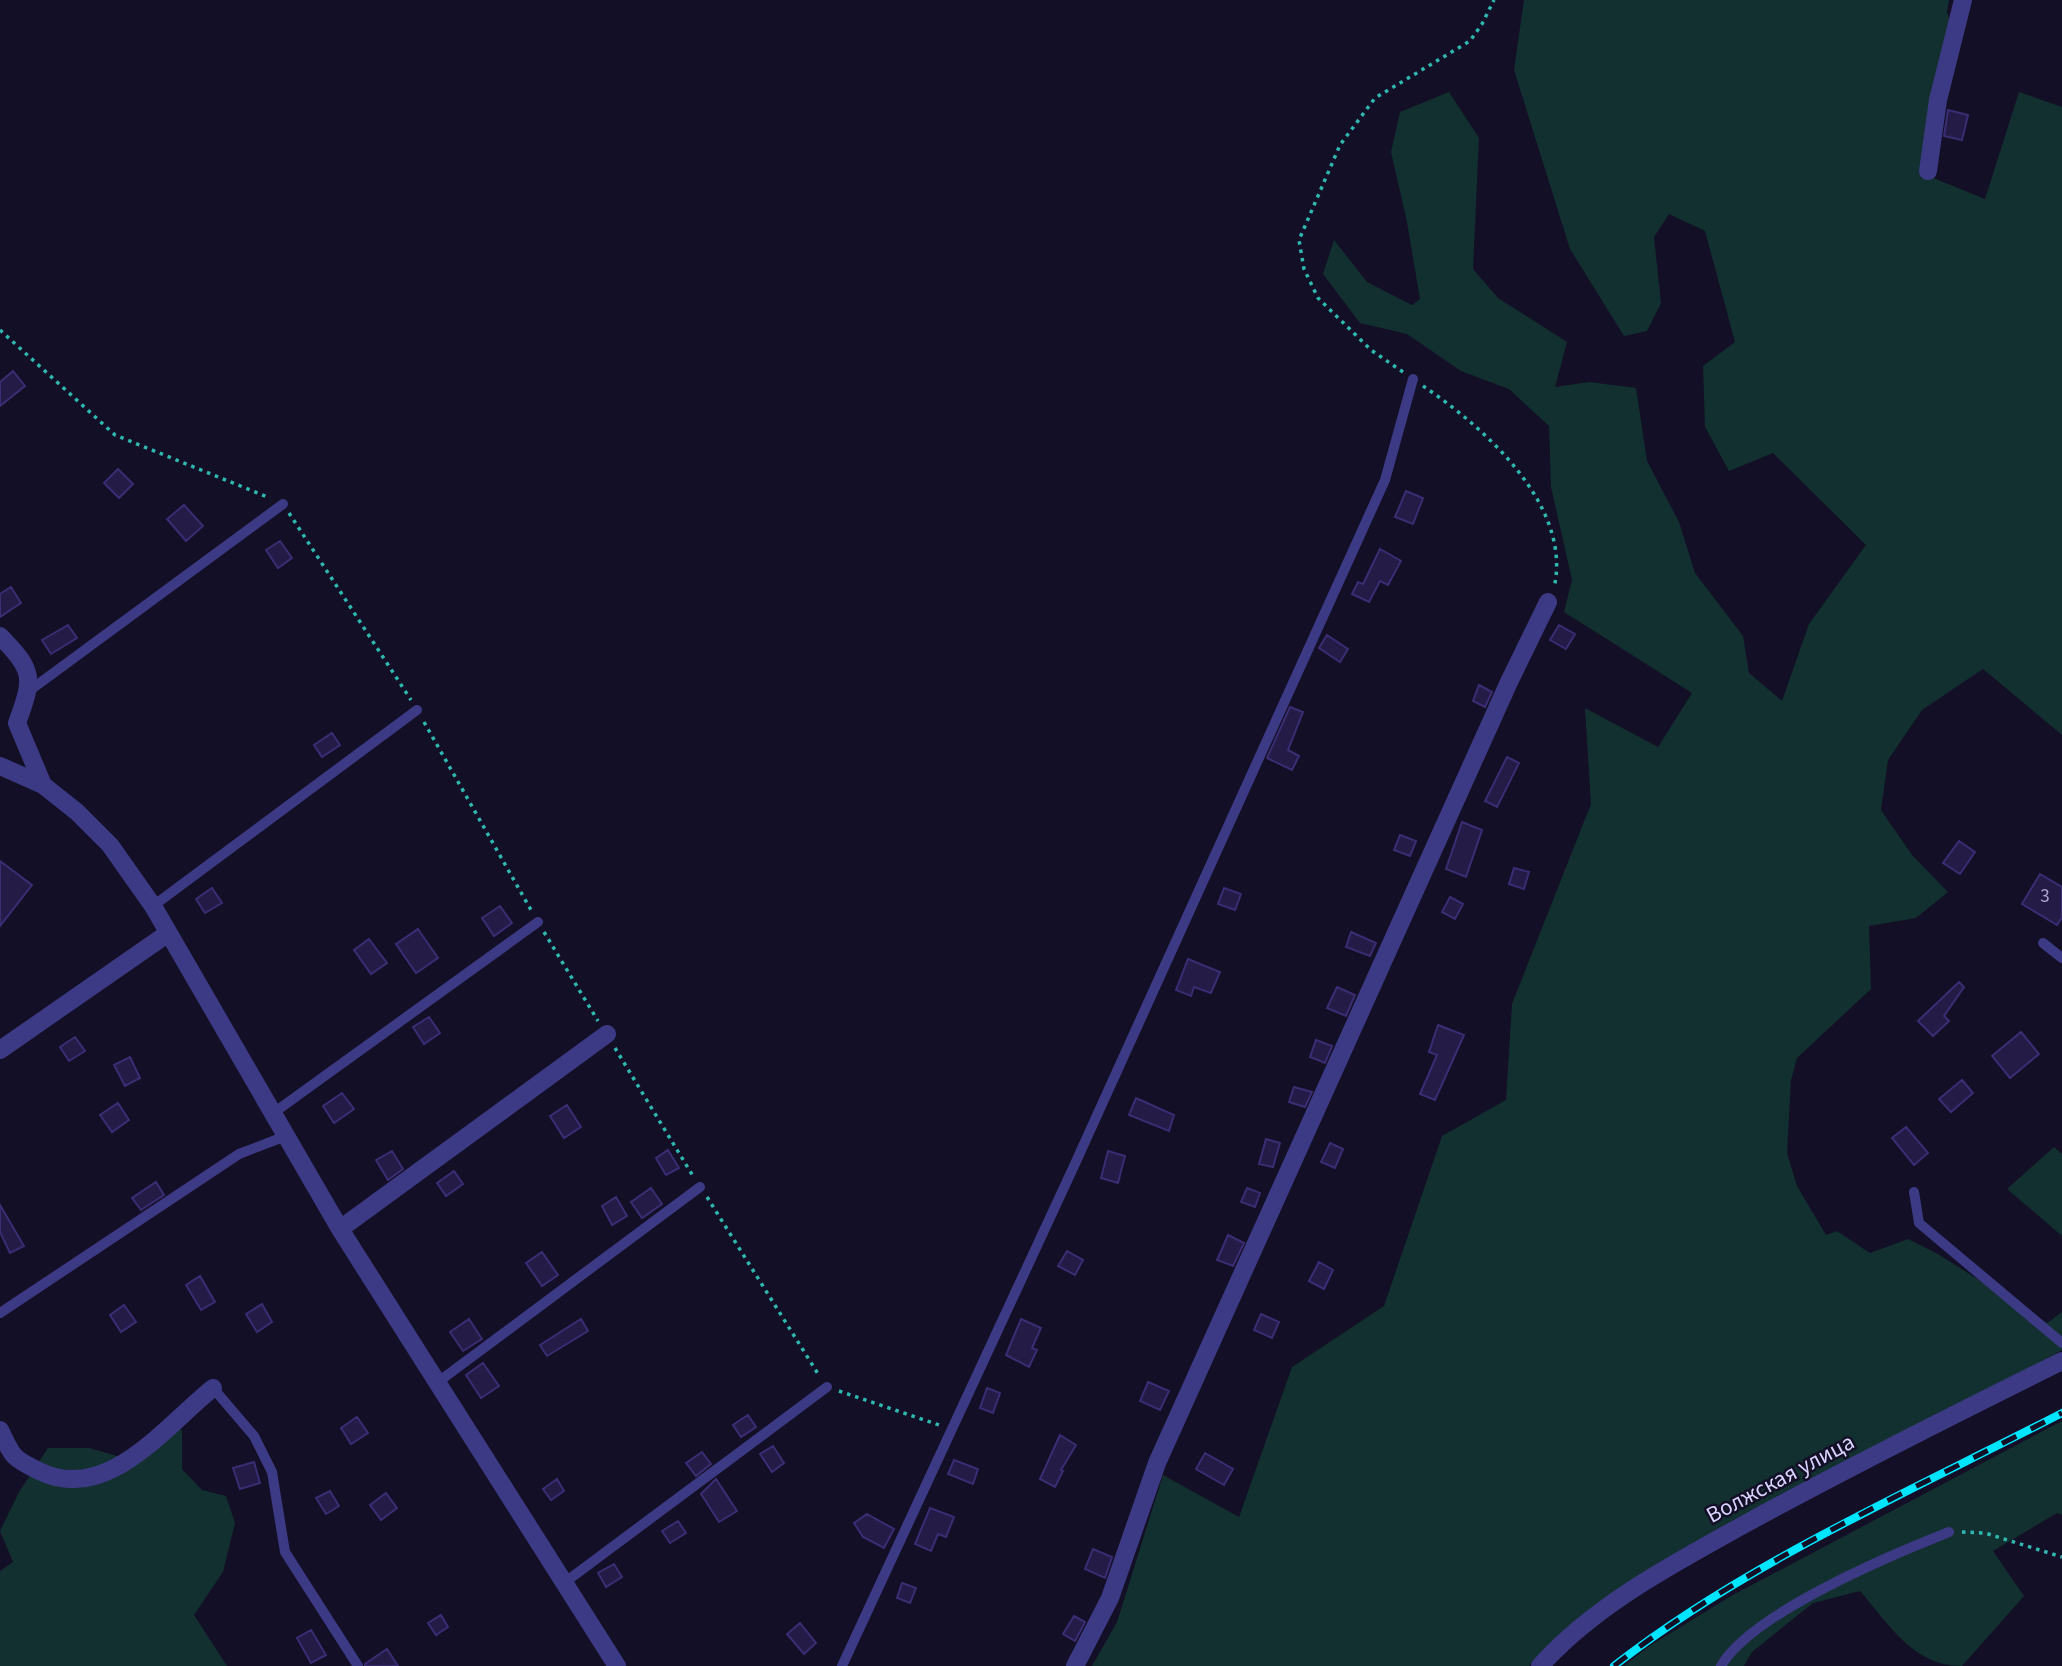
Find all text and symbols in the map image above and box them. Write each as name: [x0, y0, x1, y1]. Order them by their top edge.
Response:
house number: 3: [2040, 883, 2050, 910]
street label: Волжская улица: [1700, 1425, 1860, 1531]

